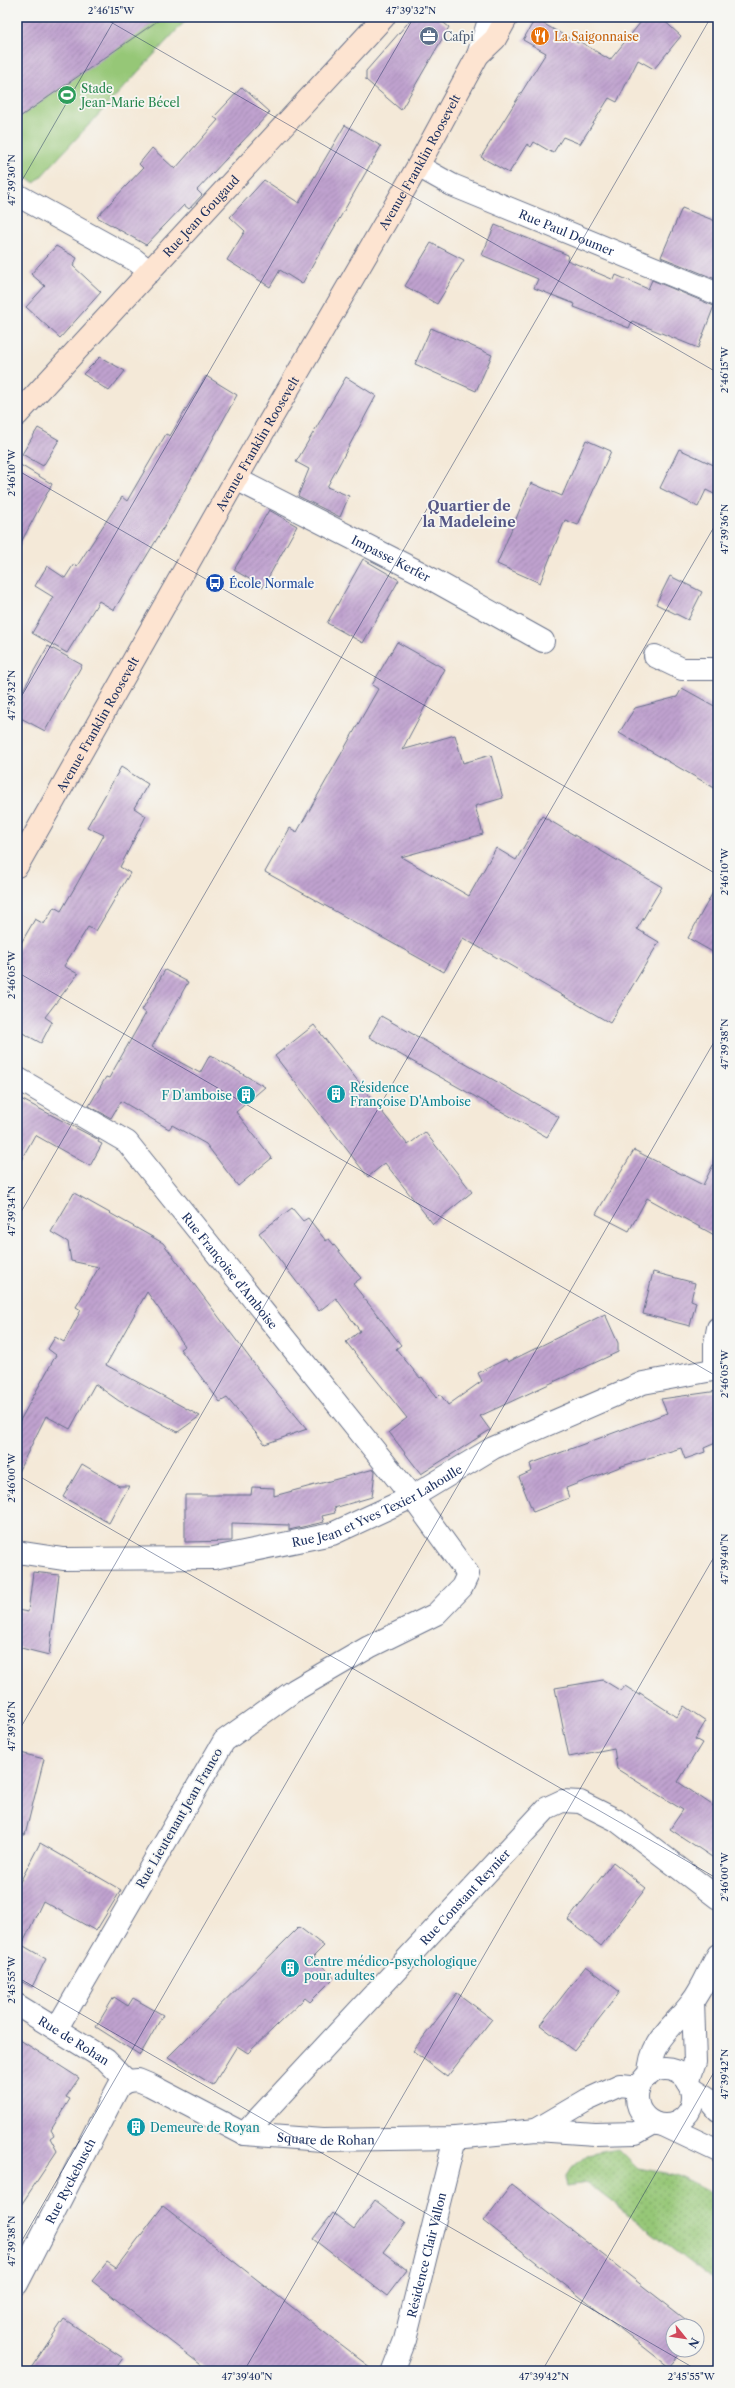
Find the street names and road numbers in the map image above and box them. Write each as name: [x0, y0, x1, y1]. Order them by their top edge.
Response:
street label: Avenue Franklin Roosevelt: [375, 91, 463, 233]
street label: Rue Jean Gougaud: [159, 171, 243, 260]
street label: Rue Paul Doumer: [517, 206, 617, 258]
street label: Avenue Franklin Roosevelt: [212, 373, 302, 514]
street label: Impasse Kerfer: [349, 532, 433, 584]
street label: Avenue Franklin Roosevelt: [53, 653, 142, 795]
street label: Rue Françoise d'Amboise: [179, 1209, 281, 1332]
street label: Rue Jean et Yves Texier Lahoulle: [290, 1461, 465, 1550]
street label: Rue Lieutenant Jean Franco: [133, 1745, 225, 1891]
street label: Rue Constant Reynier: [416, 1845, 513, 1948]
street label: Rue de Rohan: [36, 2013, 113, 2068]
street label: Square de Rohan: [276, 2129, 375, 2148]
street label: Rue Ryckebusch: [42, 2135, 98, 2226]
street label: Résidence Clair Vallon: [403, 2190, 449, 2319]

